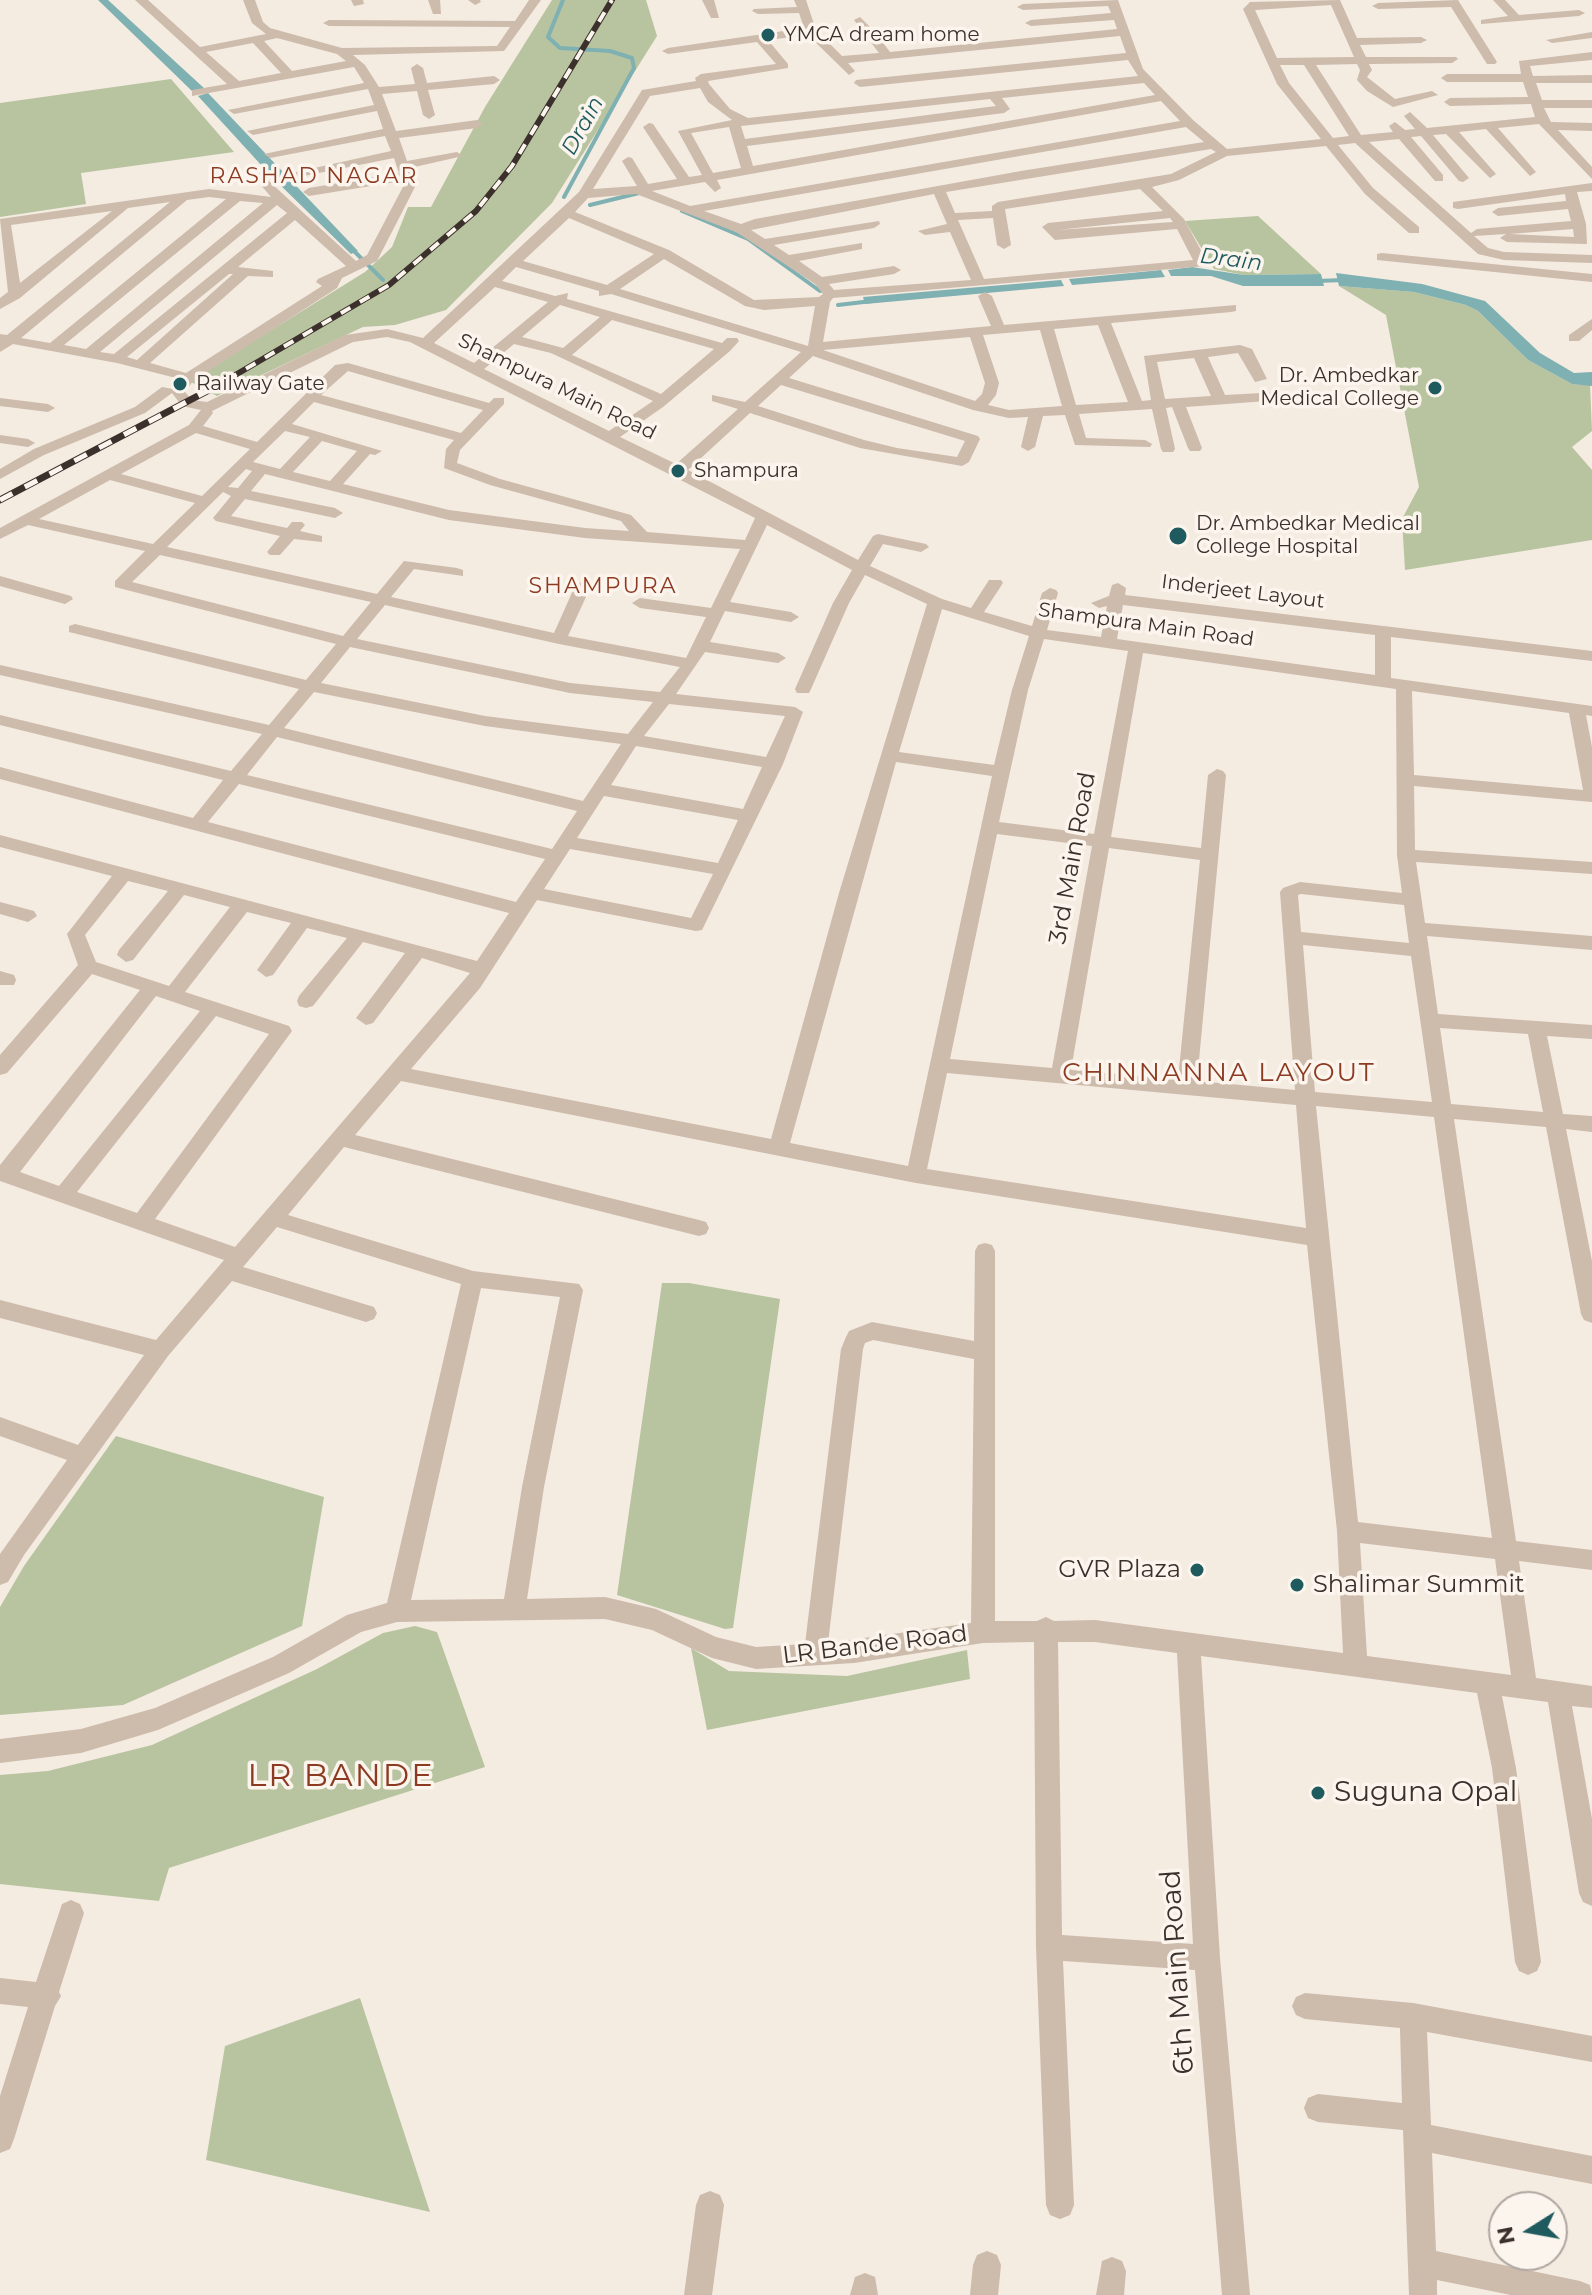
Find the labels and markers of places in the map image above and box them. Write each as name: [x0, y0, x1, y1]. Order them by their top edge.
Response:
place label: YMCA dream home: [784, 23, 980, 47]
marker: YMCA dream home: [759, 26, 777, 44]
place label: Dr. Ambedkar Medical College: [1260, 364, 1419, 411]
place label: Railway Gate: [196, 372, 325, 396]
marker: Railway Gate: [171, 375, 189, 393]
marker: Dr. Ambedkar Medical College: [1426, 379, 1444, 397]
place label: Shampura: [694, 459, 799, 483]
marker: Shampura: [669, 462, 687, 480]
place label: Dr. Ambedkar Medical College Hospital: [1196, 512, 1420, 559]
marker: Dr. Ambedkar Medical College Hospital: [1167, 525, 1189, 547]
place label: GVR Plaza: [1058, 1556, 1181, 1584]
marker: GVR Plaza: [1188, 1561, 1206, 1579]
place label: Shalimar Summit: [1313, 1571, 1524, 1599]
marker: Shalimar Summit: [1288, 1576, 1306, 1594]
place label: Suguna Opal: [1334, 1776, 1517, 1810]
marker: Suguna Opal: [1309, 1784, 1327, 1802]

